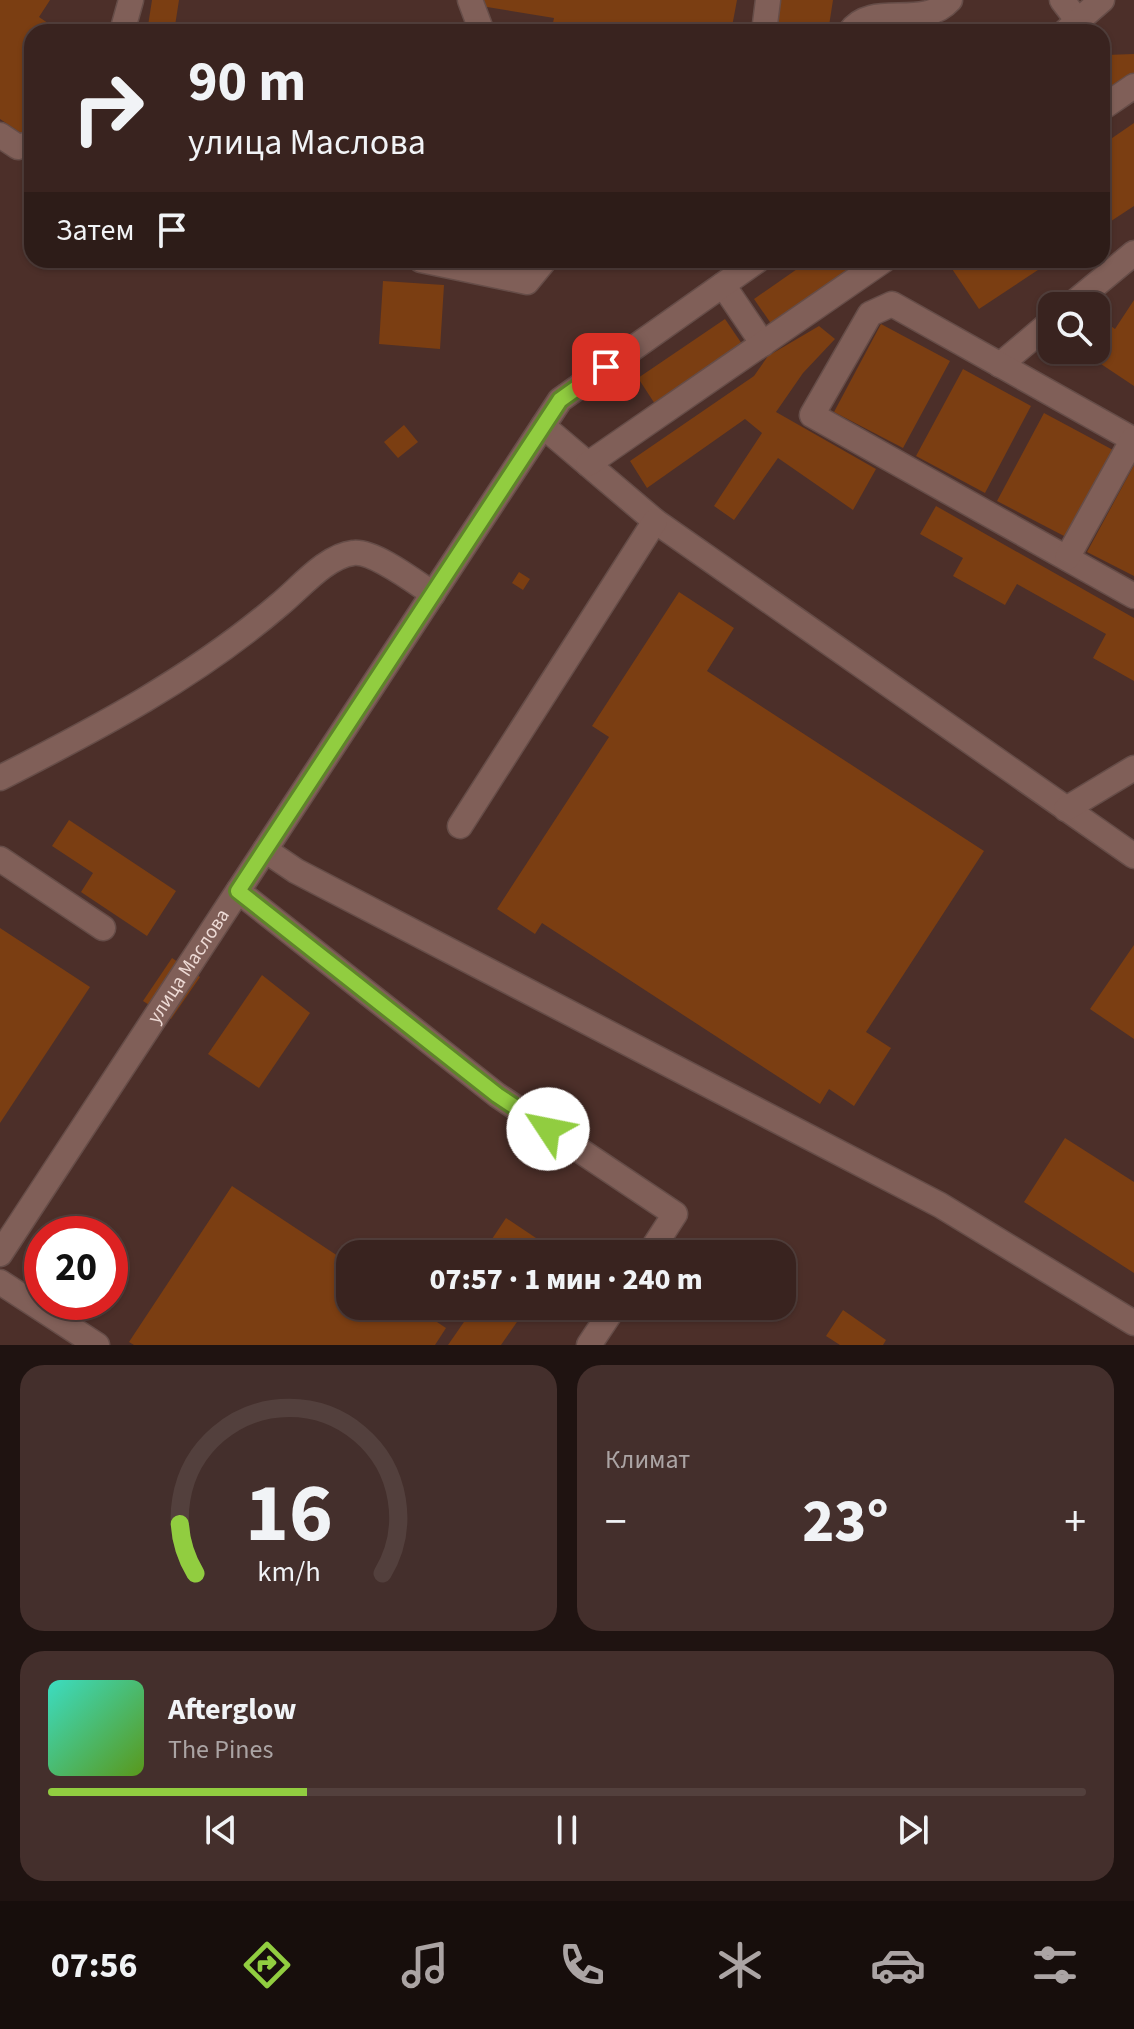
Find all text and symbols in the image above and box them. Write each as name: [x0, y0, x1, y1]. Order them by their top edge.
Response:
text: 90 m: [188, 43, 306, 122]
icon: right: [56, 56, 160, 160]
text: улица Маслова: [188, 117, 426, 168]
icon: arrive: [150, 208, 194, 252]
text: Затем: [56, 209, 134, 252]
map controls: [1038, 292, 1110, 364]
button: search: [1038, 292, 1110, 364]
pin: [572, 333, 640, 401]
icon: arrive: [584, 345, 628, 389]
street label: улица Маслова: [141, 903, 237, 1029]
position arrow: [506, 1087, 590, 1171]
speed limit sign: 20: [24, 1216, 128, 1320]
text: 07:57 · 1 мин · 240 m: [429, 1258, 703, 1301]
text: Климат: [605, 1441, 690, 1478]
text: 16: [245, 1455, 332, 1573]
text: 23°: [802, 1480, 889, 1565]
text: −: [605, 1491, 627, 1554]
text: +: [1064, 1491, 1086, 1554]
text: km/h: [257, 1552, 320, 1592]
text: Afterglow: [168, 1688, 296, 1731]
text: The Pines: [168, 1731, 273, 1768]
icon: previous: [199, 1808, 243, 1852]
icon: pause: [545, 1808, 589, 1852]
icon: next: [891, 1808, 935, 1852]
icon: directions: [239, 1937, 295, 1993]
icon: music: [397, 1937, 453, 1993]
icon: phone: [554, 1937, 610, 1993]
icon: climate: [712, 1937, 768, 1993]
icon: car: [870, 1937, 926, 1993]
icon: filters: [1027, 1937, 1083, 1993]
text: 07:56: [51, 1940, 138, 1991]

